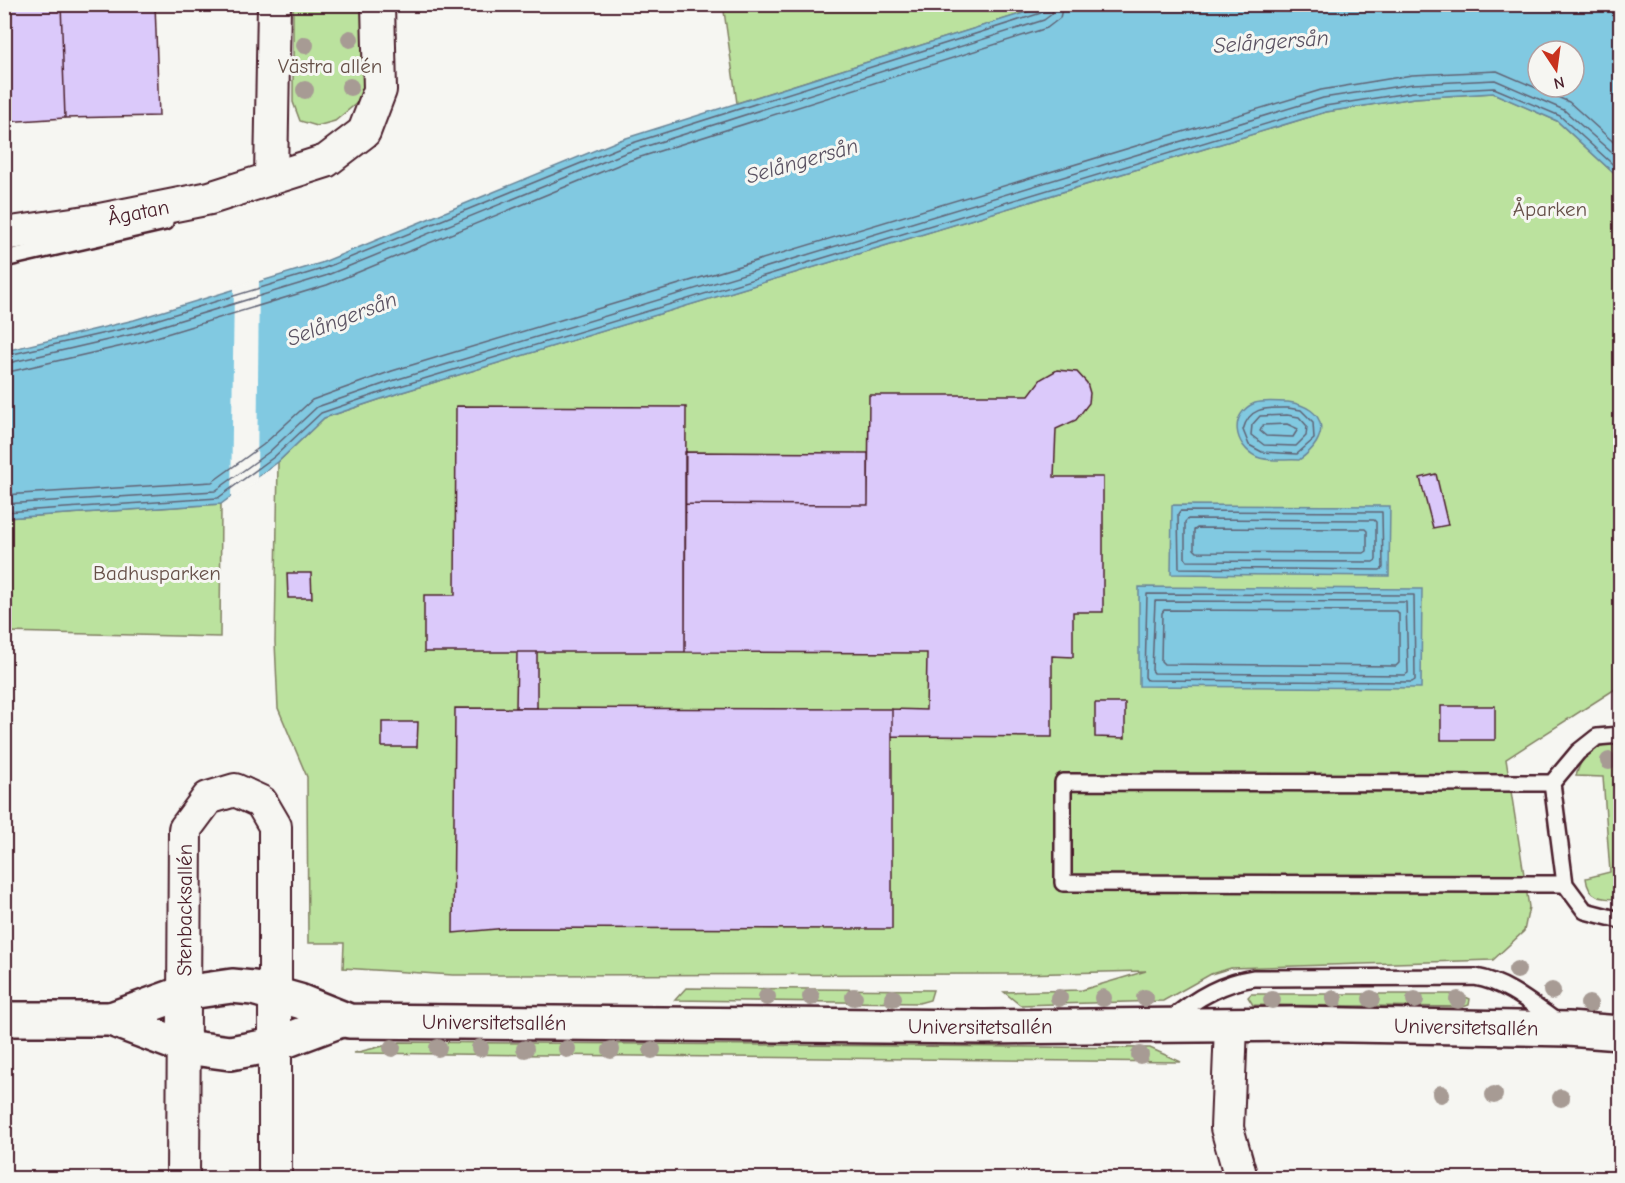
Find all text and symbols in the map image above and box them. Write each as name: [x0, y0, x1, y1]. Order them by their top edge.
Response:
water label: Selångersån: [1213, 25, 1329, 59]
north arrow: [1526, 39, 1586, 99]
park label: Västra allén: [278, 54, 382, 78]
text: N: [1552, 73, 1566, 93]
water label: Selångersån: [743, 133, 861, 189]
street label: Ågatan: [105, 195, 171, 230]
park label: Åparken: [1513, 197, 1587, 221]
water label: Selångersån: [283, 286, 401, 352]
park label: Badhusparken: [93, 561, 221, 585]
street label: Stenbacksallén: [172, 844, 197, 976]
street label: Universitetsallén: [422, 1010, 567, 1035]
street label: Universitetsallén: [908, 1014, 1053, 1039]
street label: Universitetsallén: [1394, 1014, 1539, 1040]

